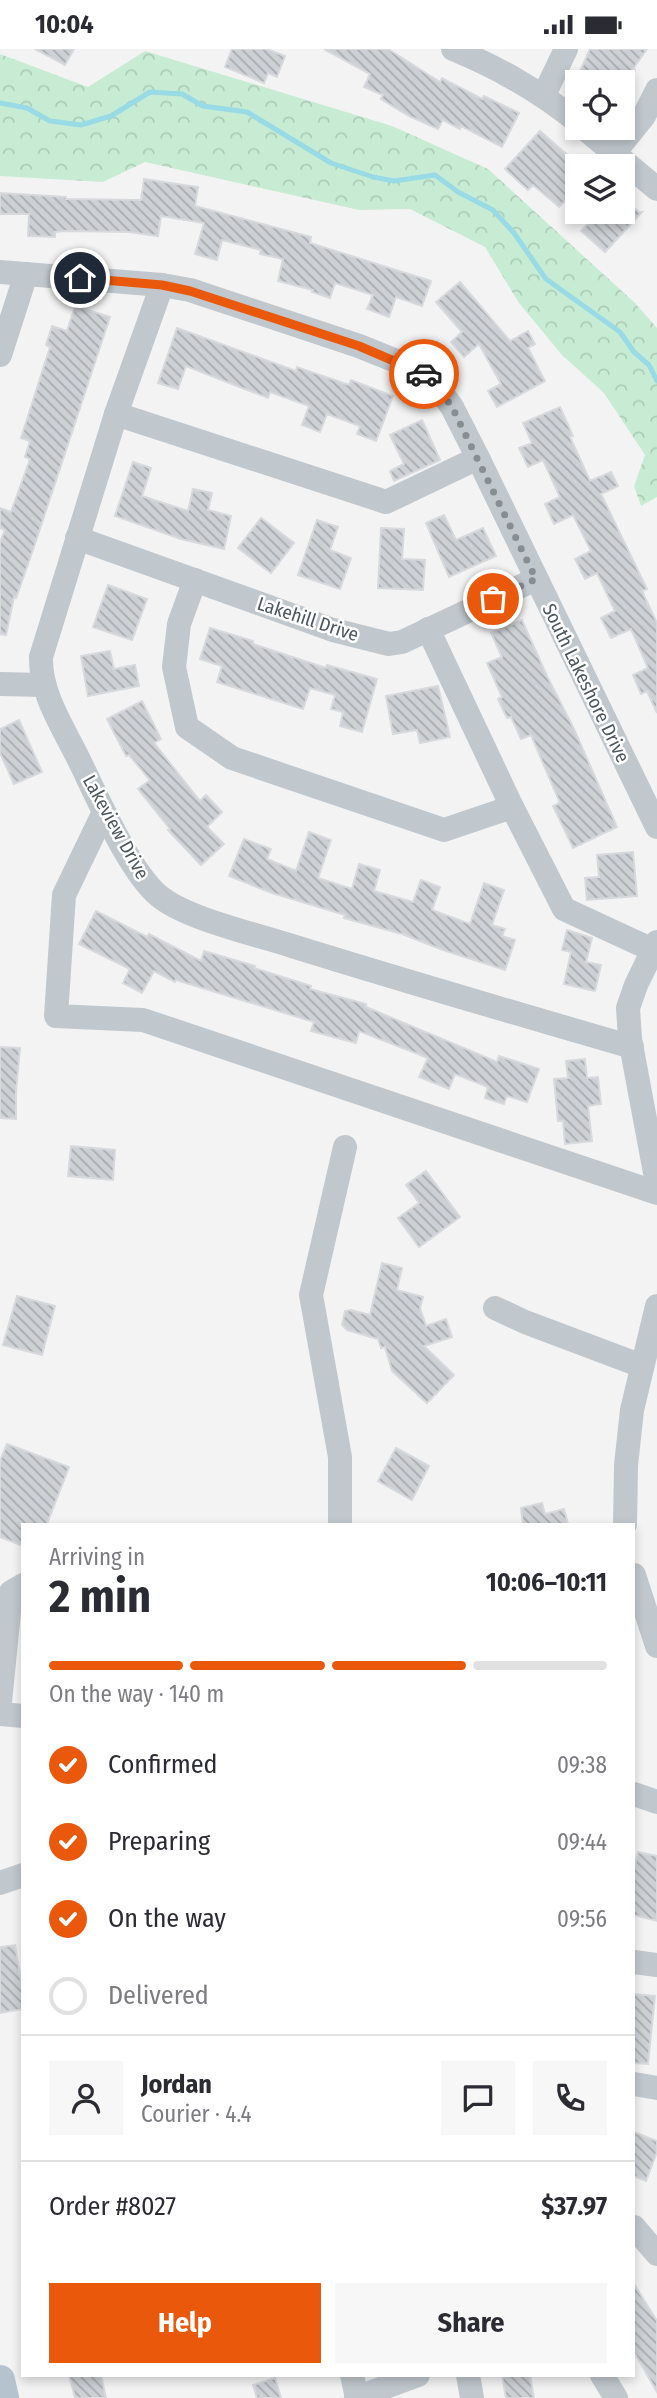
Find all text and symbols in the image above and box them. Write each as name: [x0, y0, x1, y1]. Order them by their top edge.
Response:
text: 10:04: [35, 9, 94, 40]
map controls: [565, 70, 635, 224]
button: locate: [565, 70, 635, 140]
button: layers: [565, 154, 635, 224]
pin: [50, 248, 110, 308]
icon: home: [61, 259, 99, 297]
courier: [389, 339, 459, 409]
icon: car: [405, 355, 443, 393]
pin: [463, 569, 523, 629]
icon: bag: [474, 580, 512, 618]
street label: Lakehill Drive: [254, 592, 362, 646]
street label: South Lakeshore Drive: [538, 600, 634, 766]
street label: Lakeview Drive: [78, 771, 154, 883]
text: Arriving in: [49, 1543, 145, 1571]
text: 10:06–10:11: [486, 1567, 607, 1598]
text: 2 min: [49, 1569, 151, 1624]
text: On the way · 140 m: [49, 1680, 224, 1708]
icon: check: [49, 1746, 87, 1784]
text: Confirmed: [108, 1749, 218, 1780]
text: 09:38: [557, 1751, 607, 1779]
icon: check: [49, 1823, 87, 1861]
text: Preparing: [108, 1826, 210, 1857]
text: 09:44: [557, 1828, 607, 1856]
icon: check: [49, 1900, 87, 1938]
text: On the way: [108, 1903, 226, 1934]
text: 09:56: [557, 1905, 607, 1933]
text: Delivered: [108, 1980, 209, 2011]
button: person: [49, 2061, 123, 2135]
button: chat: [441, 2061, 515, 2135]
button: phone: [533, 2061, 607, 2135]
text: Jordan: [141, 2069, 212, 2100]
text: Courier · 4.4: [141, 2100, 252, 2128]
text: Order #8027: [49, 2191, 176, 2222]
text: $37.97: [541, 2191, 607, 2222]
button: Help: [49, 2283, 321, 2363]
button: Share: [335, 2283, 607, 2363]

